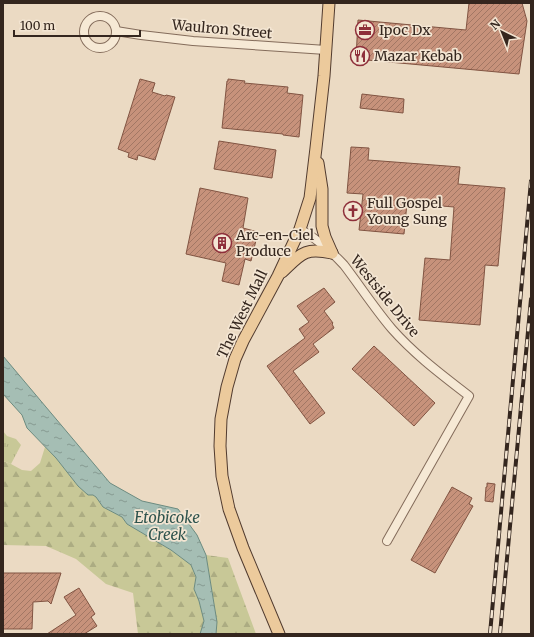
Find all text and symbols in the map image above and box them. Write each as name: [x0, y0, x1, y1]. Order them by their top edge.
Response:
scale bar: [14, 12, 140, 38]
north arrow: [482, 12, 522, 52]
street label: Waulron Street: [170, 16, 273, 42]
text: N: [487, 16, 503, 33]
text: 100 m: [20, 18, 55, 33]
office icon: Ipoc Dx: [354, 19, 376, 41]
place label: Ipoc Dx: [379, 21, 431, 39]
restaurant icon: Mazar Kebab: [349, 45, 371, 67]
place label: Mazar Kebab: [374, 47, 462, 65]
place label: Full Gospel Young Sung: [366, 194, 448, 228]
church icon: Full Gospel Young Sung: [342, 200, 364, 222]
place label: Arc-en-Ciel Produce: [235, 226, 315, 260]
building icon: Arc-en-Ciel Produce: [211, 232, 233, 254]
street label: Westside Drive: [346, 251, 423, 340]
street label: The West Mall: [213, 266, 271, 361]
water label: Etobicoke Creek: [134, 508, 200, 544]

